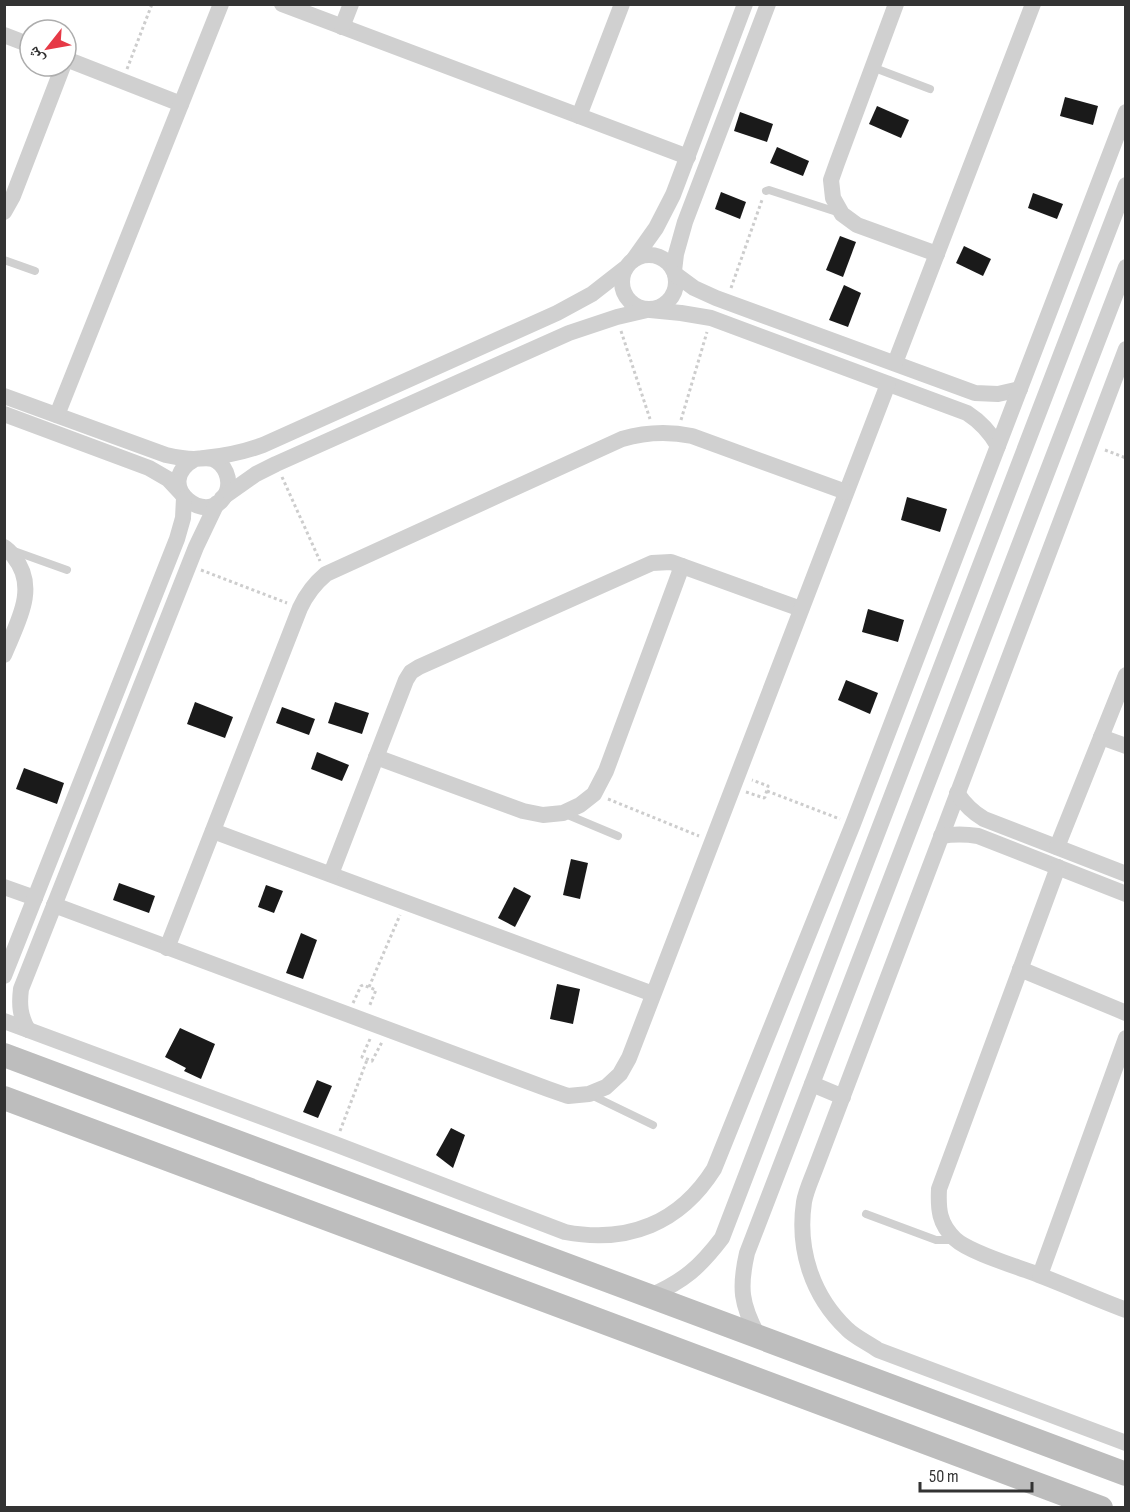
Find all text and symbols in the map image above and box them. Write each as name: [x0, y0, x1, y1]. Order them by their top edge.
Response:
north arrow: [18, 18, 78, 78]
text: ش: [24, 43, 49, 67]
scale bar: [920, 1455, 1032, 1493]
text: 50 m: [929, 1466, 959, 1487]

